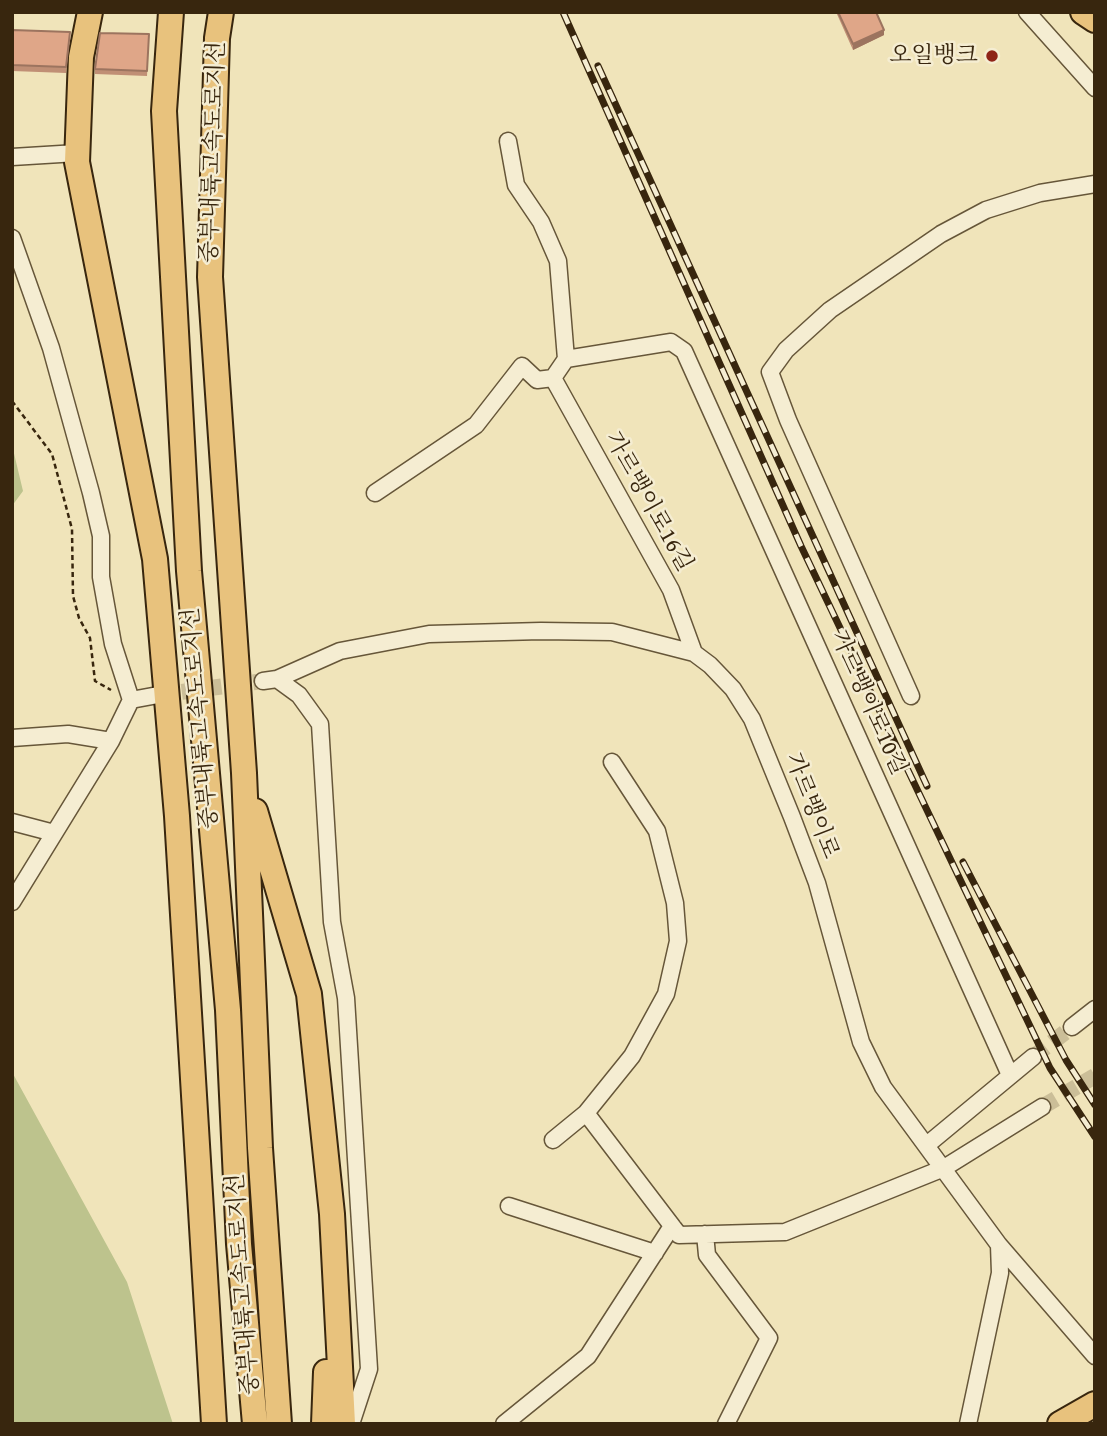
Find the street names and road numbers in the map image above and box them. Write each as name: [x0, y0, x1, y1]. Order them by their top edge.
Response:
street label: 중부내륙고속도로지선: [196, 40, 232, 264]
street label: 가르뱅이로16길: [598, 427, 698, 577]
street label: 중부내륙고속도로지선: [178, 606, 224, 830]
street label: 가르뱅이로10길: [824, 626, 912, 780]
street label: 가르뱅이로: [778, 749, 844, 863]
street label: 중부내륙고속도로지선: [222, 1172, 266, 1396]

